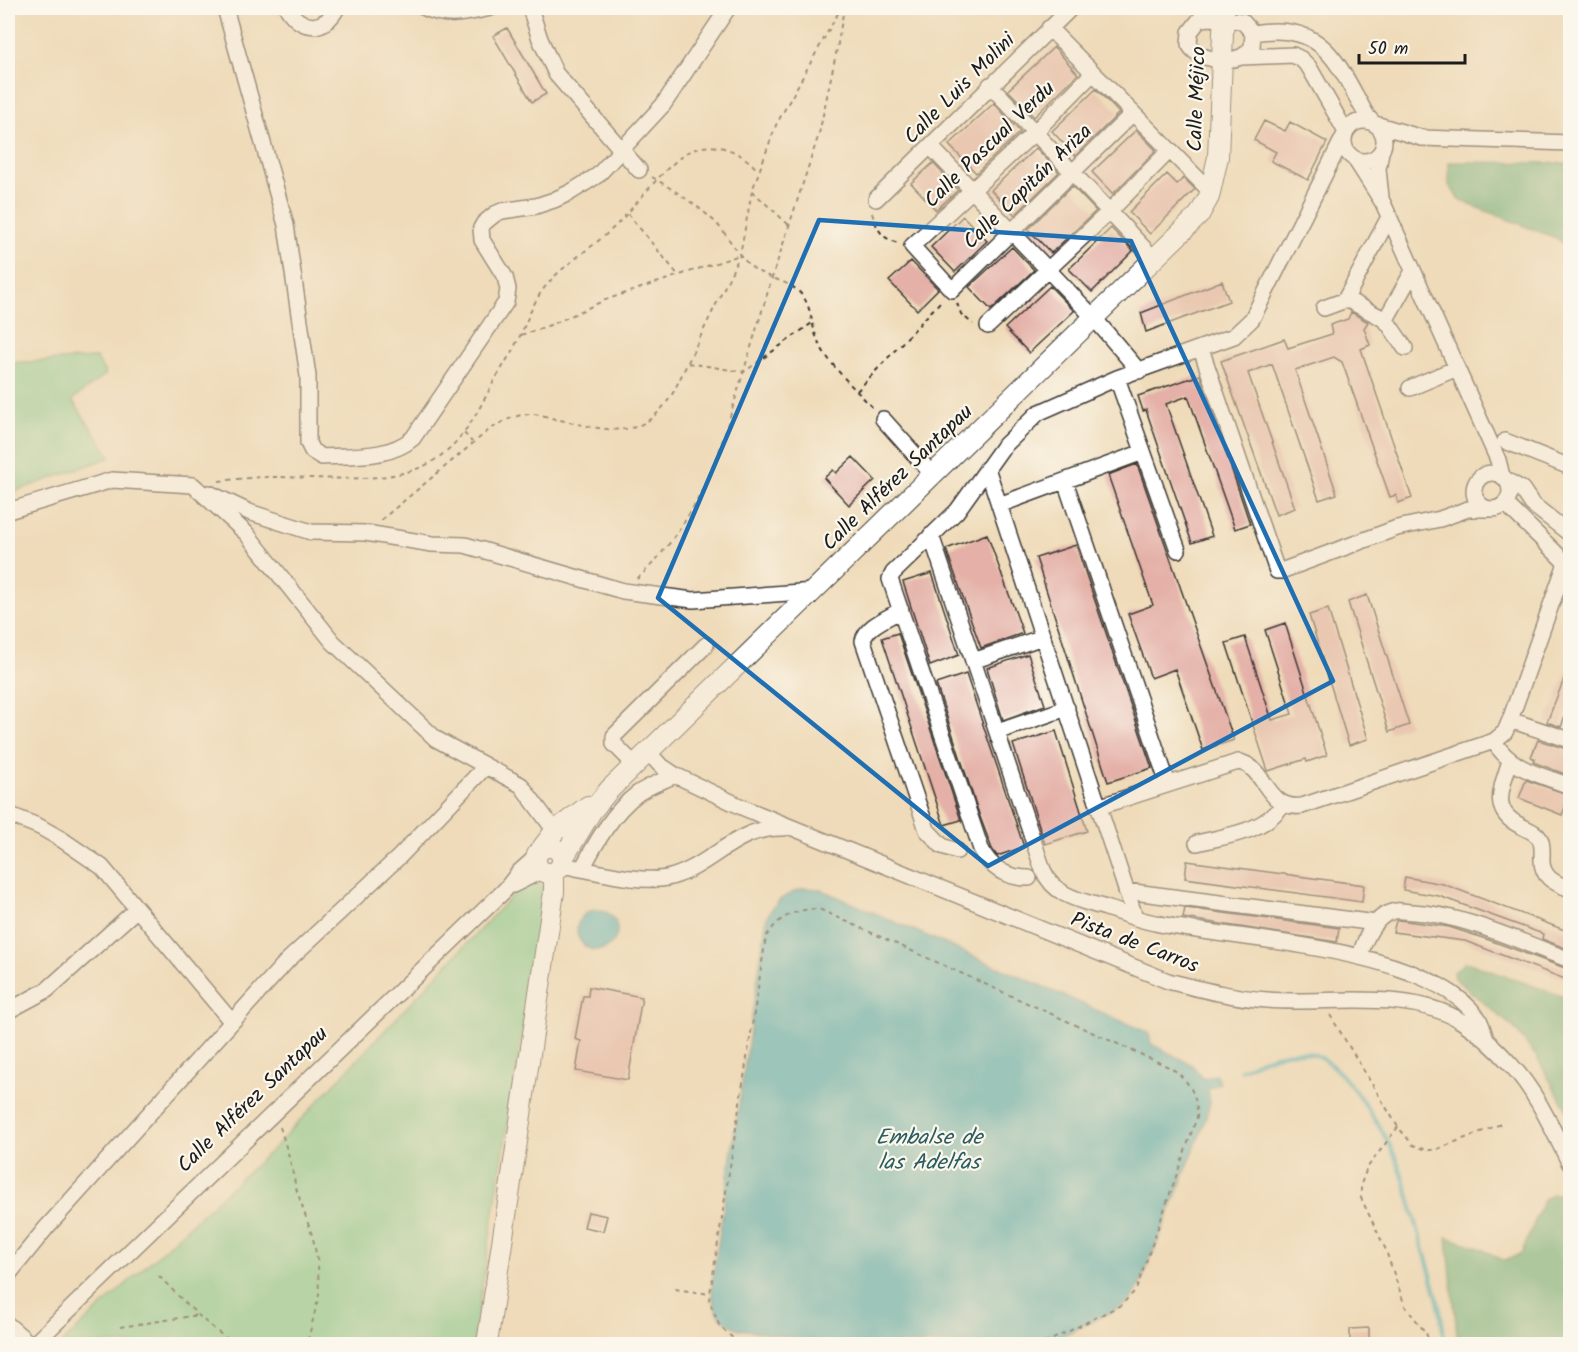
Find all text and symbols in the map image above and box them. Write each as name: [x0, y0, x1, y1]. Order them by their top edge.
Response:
street label: Calle Luis Molini: [896, 25, 1024, 153]
scale bar: [1359, 27, 1466, 65]
text: 50 m: [1368, 35, 1408, 64]
street label: Calle Méjico: [1179, 46, 1216, 152]
street label: Calle Pascual Verdu: [917, 74, 1063, 217]
street label: Calle Capitán Ariza: [956, 116, 1100, 258]
street label: Calle Alférez Santapau: [815, 397, 981, 559]
street label: Pista de Carros: [1066, 904, 1203, 983]
street label: Calle Alférez Santapau: [170, 1019, 336, 1181]
water label: Embalse de las Adelfas: [876, 1121, 984, 1181]

